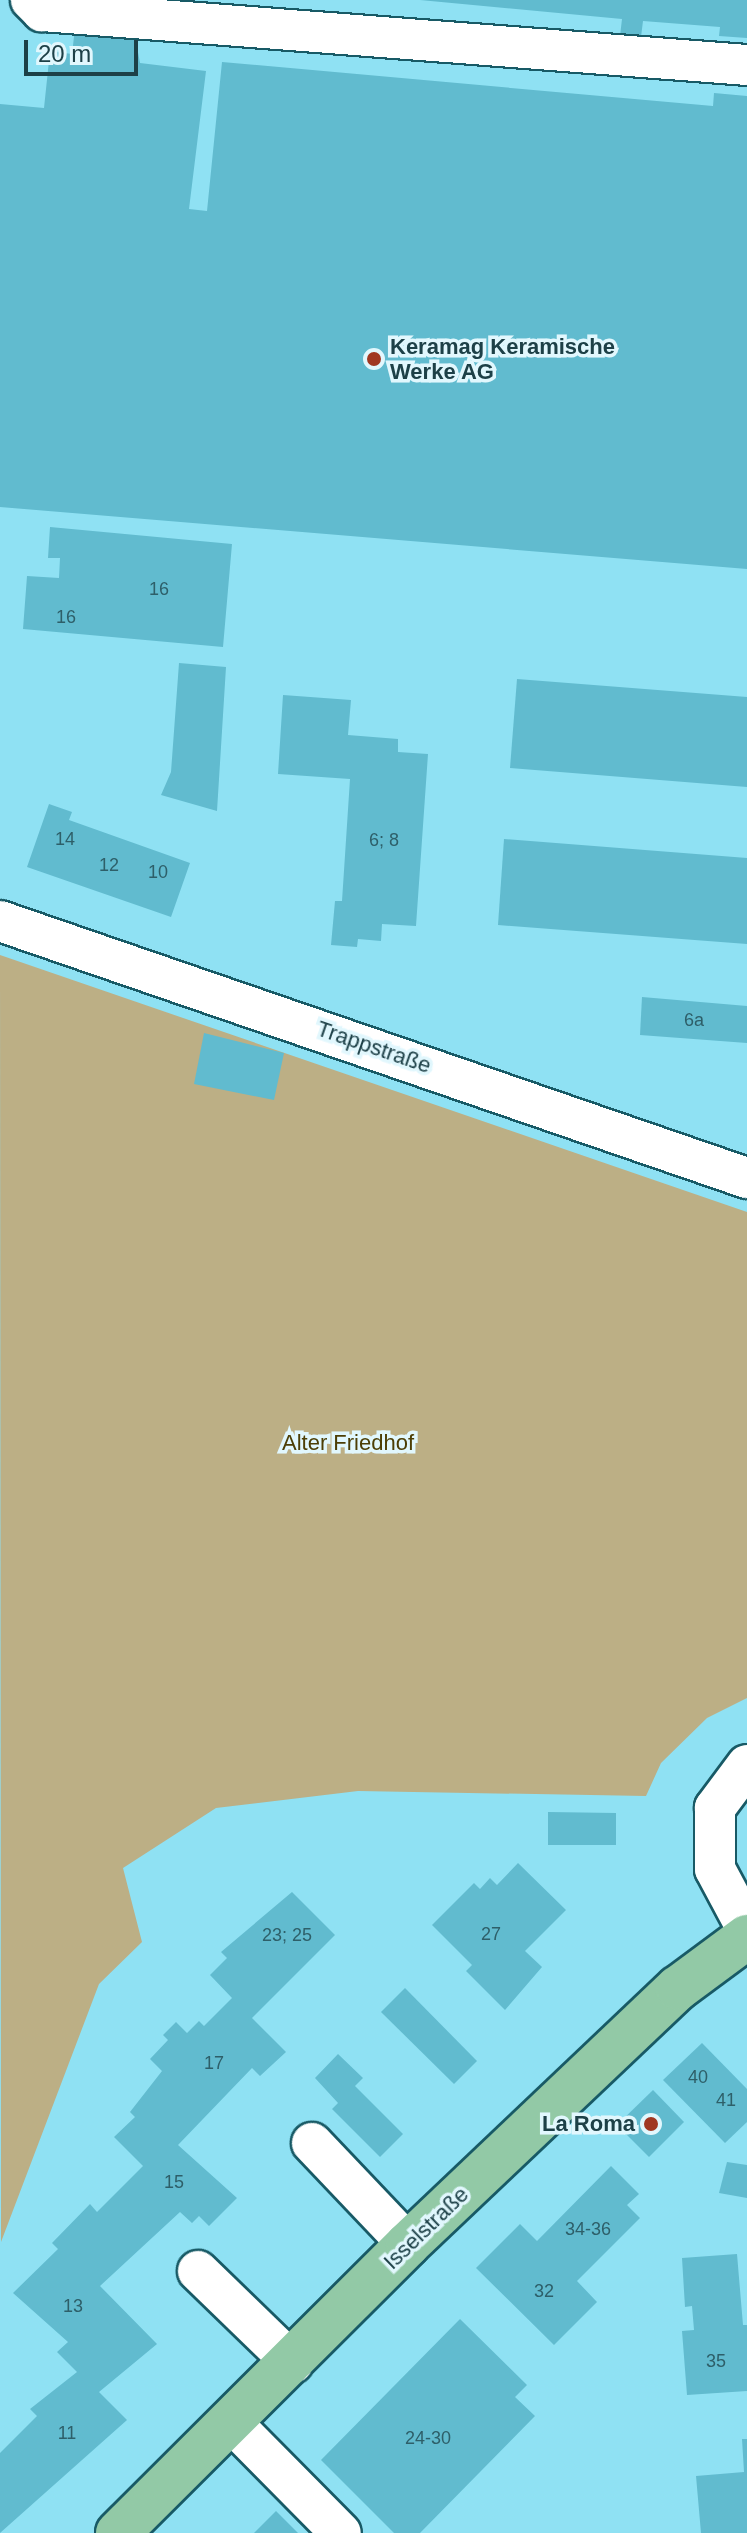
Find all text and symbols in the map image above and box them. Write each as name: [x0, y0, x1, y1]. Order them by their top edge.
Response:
scale bar: [28, 24, 142, 74]
text: 20 m: [38, 40, 91, 67]
place label: Keramag Keramische Werke AG: [390, 333, 615, 384]
marker: Keramag Keramische Werke AG: [365, 350, 383, 368]
house number: 16: [149, 578, 169, 600]
house number: 16: [56, 606, 76, 628]
house number: 14: [55, 828, 75, 850]
house number: 6; 8: [369, 829, 399, 851]
house number: 12: [99, 854, 119, 876]
house number: 10: [148, 861, 168, 883]
house number: 6a: [684, 1009, 704, 1031]
street label: Trappstraße: [313, 1015, 435, 1079]
park label: Alter Friedhof: [282, 1430, 414, 1456]
house number: 27: [481, 1923, 501, 1945]
house number: 23; 25: [262, 1924, 312, 1946]
house number: 17: [204, 2052, 224, 2074]
house number: 40: [688, 2066, 708, 2088]
house number: 41: [716, 2089, 736, 2111]
place label: La Roma: [542, 2111, 635, 2137]
marker: La Roma: [642, 2115, 660, 2133]
house number: 15: [164, 2171, 184, 2193]
street label: Isselstraße: [378, 2181, 474, 2275]
house number: 34-36: [565, 2218, 611, 2240]
house number: 32: [534, 2280, 554, 2302]
house number: 13: [63, 2295, 83, 2317]
house number: 35: [706, 2350, 726, 2372]
house number: 11: [58, 2422, 76, 2444]
house number: 24-30: [405, 2427, 451, 2449]

